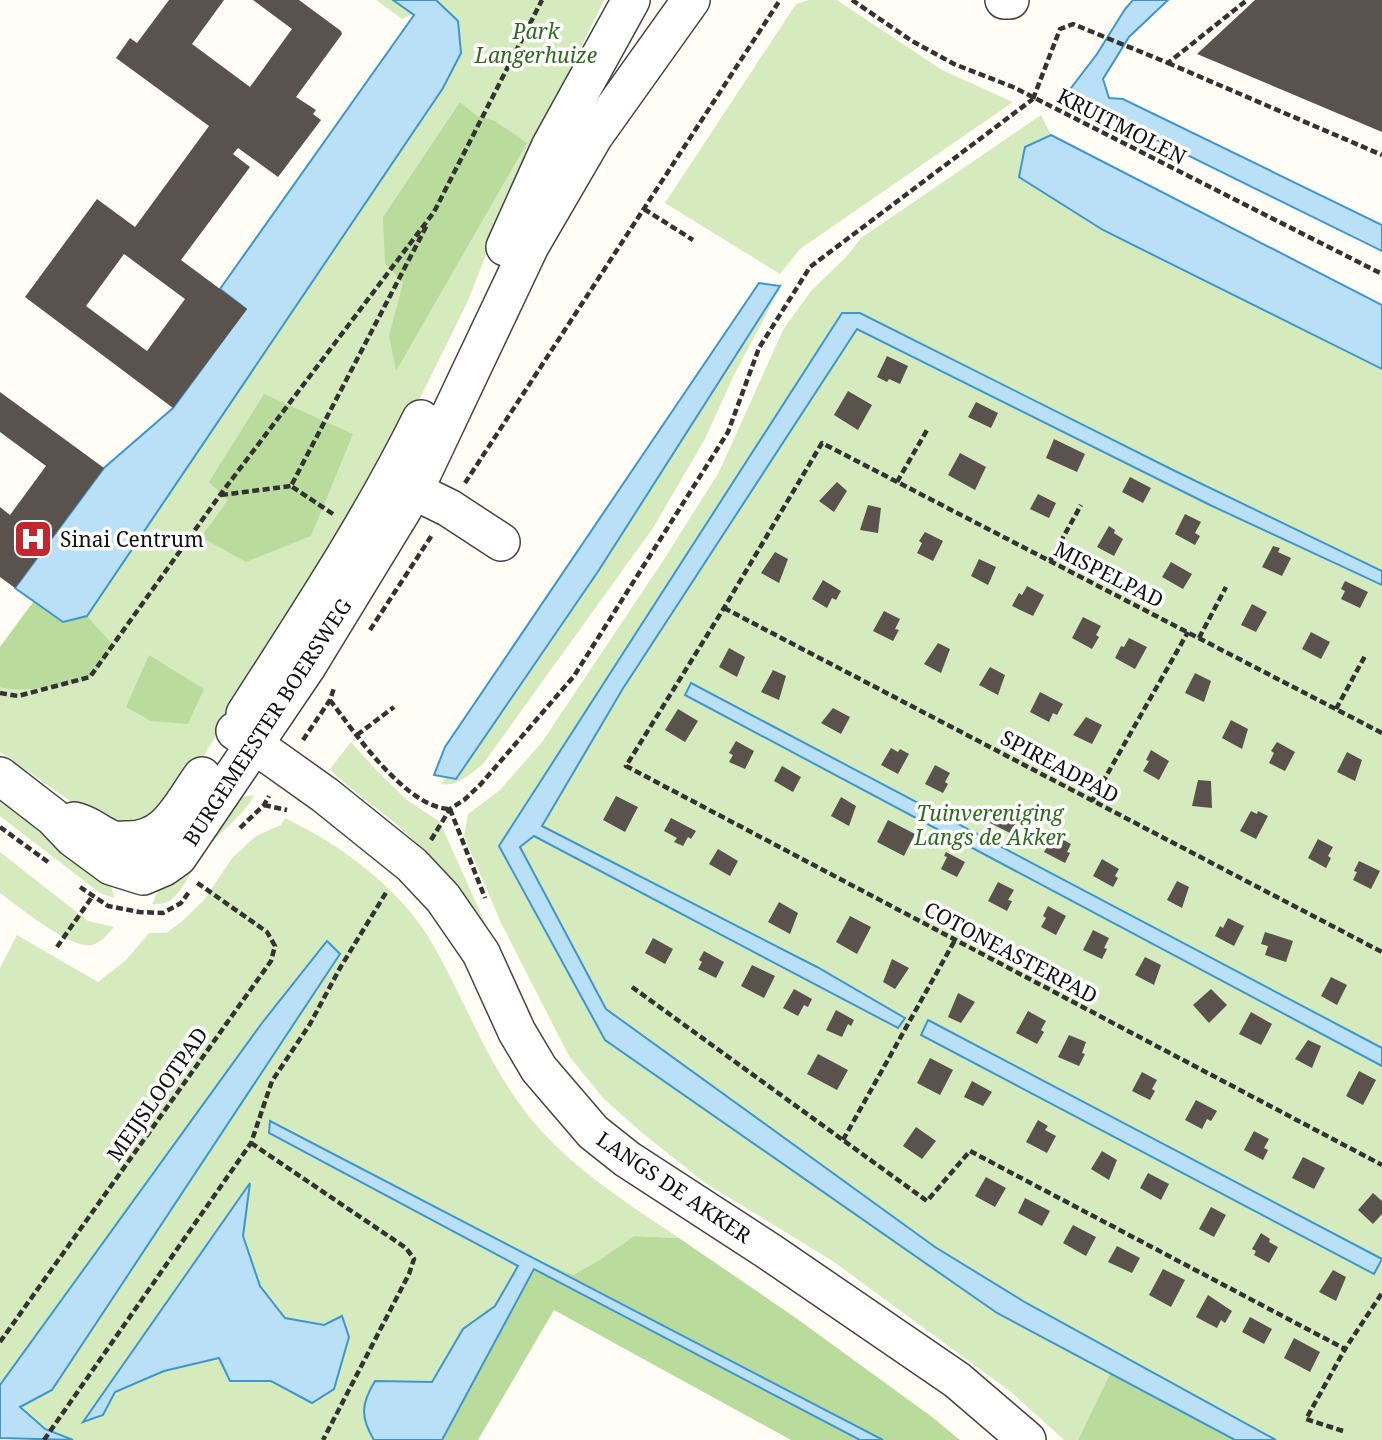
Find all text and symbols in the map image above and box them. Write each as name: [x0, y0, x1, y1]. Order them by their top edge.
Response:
park label: Park Langerhuize: [474, 17, 597, 69]
street label: KRUITMOLEN: [1053, 81, 1191, 171]
hospital icon: Sinai Centrum: [12, 518, 54, 560]
place label: Sinai Centrum: [60, 525, 204, 553]
street label: MISPELPAD: [1049, 534, 1169, 614]
street label: BURGEMEESTER BOERSWEG: [176, 593, 358, 851]
street label: SPIREADPAD: [996, 723, 1124, 809]
park label: Tuinvereniging Langs de Akker: [913, 799, 1066, 851]
street label: COTONEASTERPAD: [919, 894, 1103, 1010]
street label: MEIJSLOOTPAD: [100, 1021, 214, 1167]
street label: LANGS DE AKKER: [591, 1125, 757, 1249]

